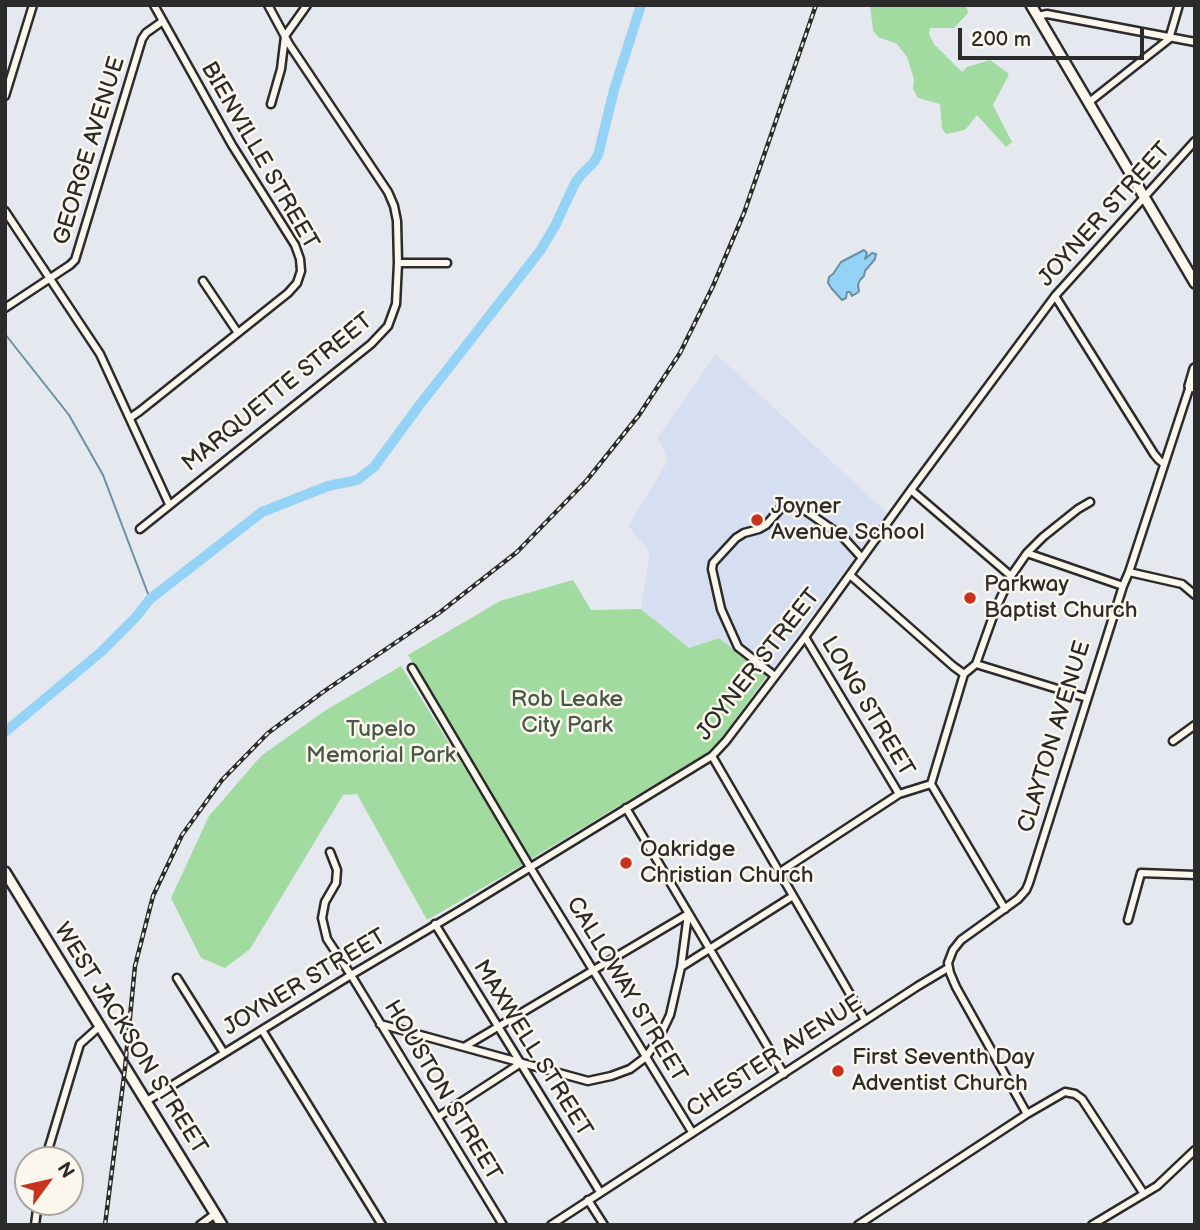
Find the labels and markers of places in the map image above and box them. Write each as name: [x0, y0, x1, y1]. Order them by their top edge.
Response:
place label: Joyner Avenue School: [771, 493, 925, 547]
marker: Joyner Avenue School: [749, 512, 765, 528]
place label: Parkway Baptist Church: [984, 571, 1138, 625]
marker: Parkway Baptist Church: [962, 590, 978, 606]
place label: Oakridge Christian Church: [640, 836, 813, 890]
marker: Oakridge Christian Church: [618, 855, 634, 871]
place label: First Seventh Day Adventist Church: [852, 1044, 1035, 1098]
marker: First Seventh Day Adventist Church: [830, 1063, 846, 1079]

